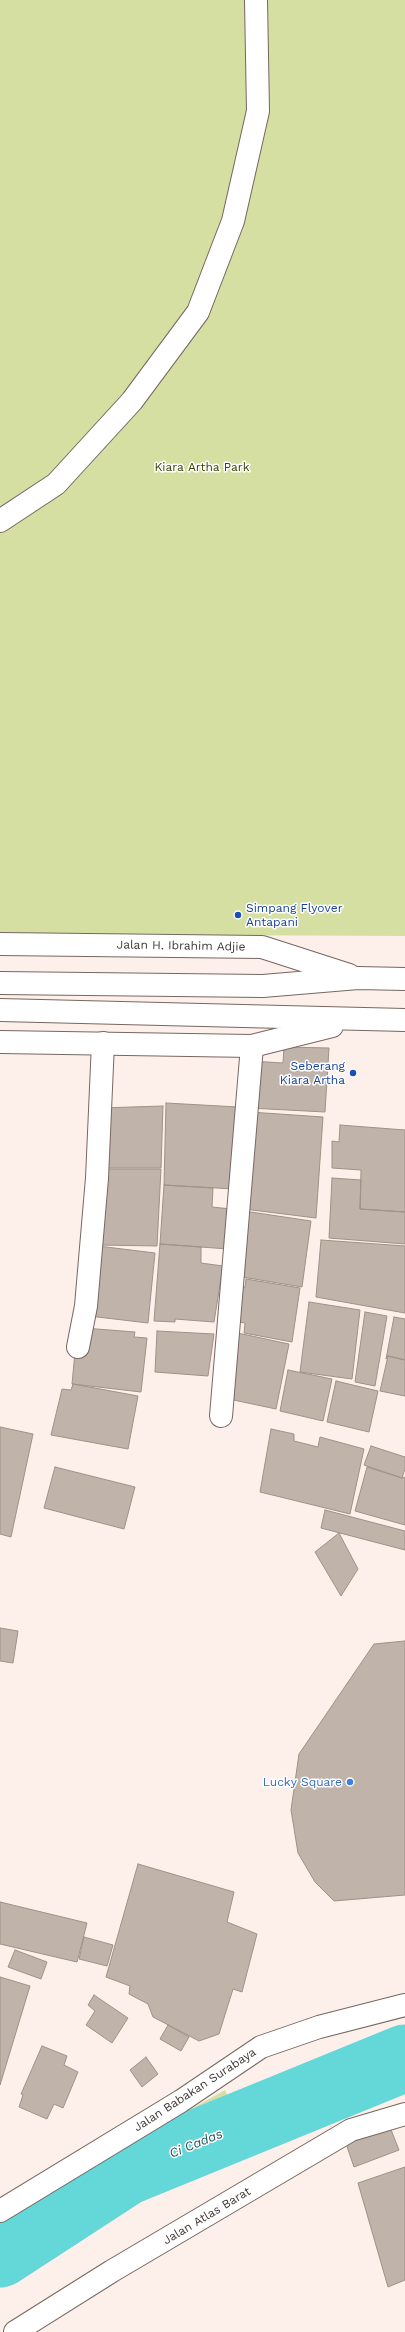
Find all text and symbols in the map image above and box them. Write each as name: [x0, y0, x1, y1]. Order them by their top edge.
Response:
park label: Kiara Artha Park: [154, 460, 250, 474]
place label: Simpang Flyover Antapani: [246, 901, 343, 929]
marker: Simpang Flyover Antapani: [233, 910, 243, 920]
street label: Jalan H. Ibrahim Adjie: [116, 938, 246, 954]
place label: Seberang Kiara Artha: [280, 1059, 345, 1087]
marker: Seberang Kiara Artha: [348, 1068, 358, 1078]
place label: Lucky Square: [263, 1775, 342, 1789]
marker: Lucky Square: [345, 1777, 355, 1787]
street label: Jalan Babakan Surabaya: [131, 2045, 259, 2135]
water label: Ci Cadas: [167, 2126, 225, 2162]
street label: Jalan Atlas Barat: [161, 2184, 253, 2248]

